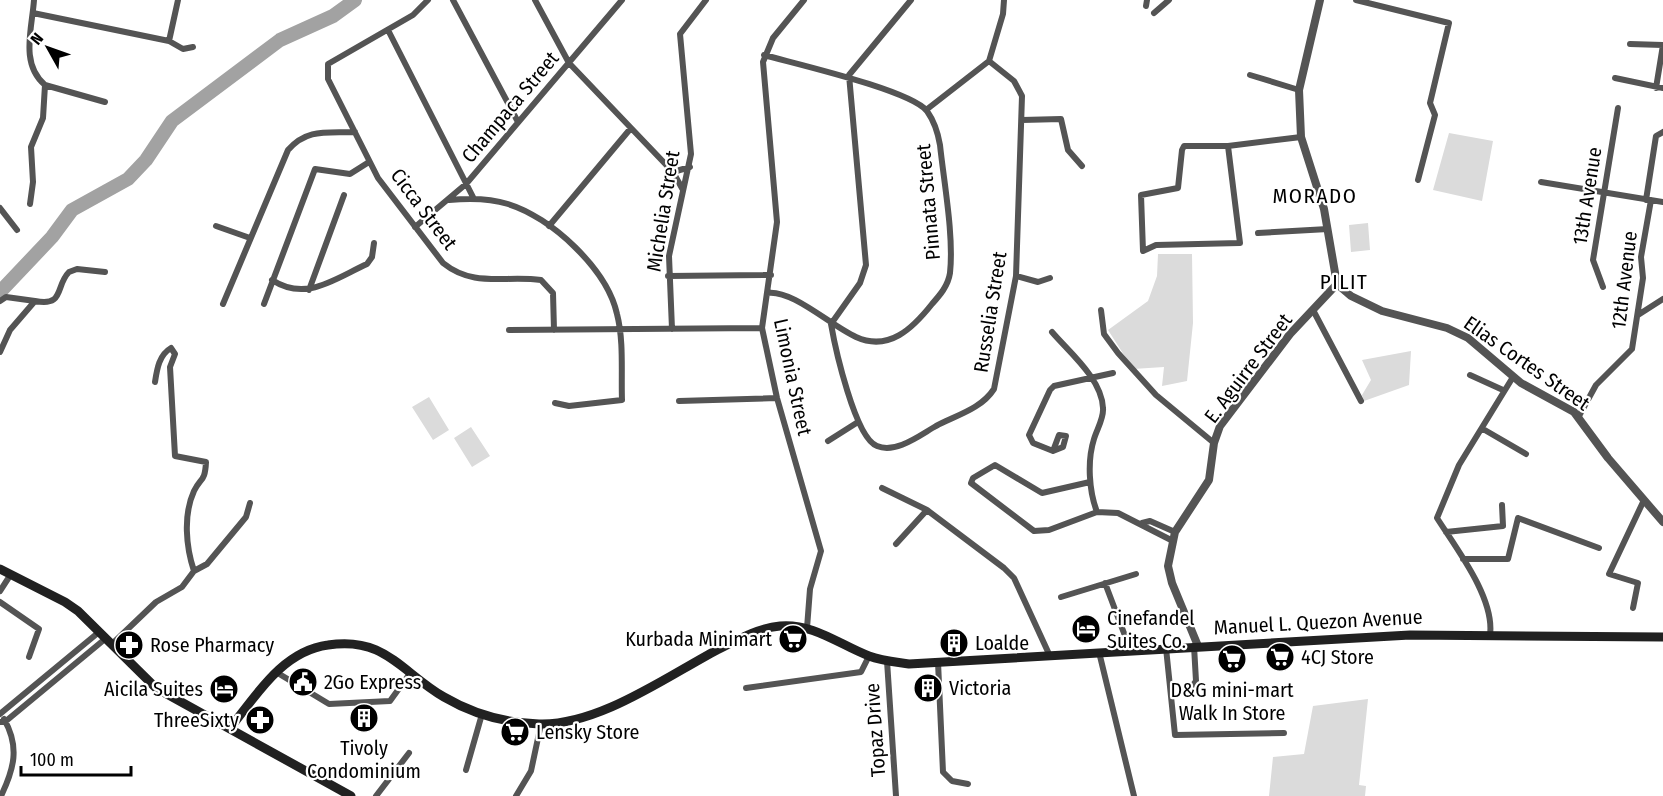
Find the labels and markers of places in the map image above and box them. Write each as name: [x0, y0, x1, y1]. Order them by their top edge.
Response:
place label: Cinefandel Suites Co.: [1107, 606, 1195, 653]
hotel icon: Cinefandel Suites Co.: [1070, 613, 1102, 645]
supermarket icon: Kurbada Minimart: [777, 623, 809, 655]
place label: Kurbada Minimart: [625, 627, 772, 651]
building icon: Loalde: [938, 627, 970, 659]
pharmacy icon: Rose Pharmacy: [113, 629, 145, 661]
place label: Loalde: [975, 631, 1029, 655]
place label: Rose Pharmacy: [150, 633, 274, 657]
supermarket icon: 4CJ Store: [1264, 641, 1296, 673]
supermarket icon: D&G mini-mart Walk In Store: [1216, 643, 1248, 675]
place label: 4CJ Store: [1301, 645, 1374, 669]
public building icon: 2Go Express: [287, 666, 319, 698]
place label: 2Go Express: [324, 670, 421, 694]
building icon: Victoria: [912, 672, 944, 704]
hotel icon: Aicila Suites: [208, 673, 240, 705]
place label: Victoria: [949, 676, 1011, 700]
place label: Aicila Suites: [104, 677, 203, 701]
place label: D&G mini-mart Walk In Store: [1170, 678, 1294, 725]
building icon: Tivoly Condominium: [348, 702, 380, 734]
pharmacy icon: ThreeSixty: [244, 704, 276, 736]
place label: ThreeSixty: [154, 708, 239, 732]
supermarket icon: Lensky Store: [499, 716, 531, 748]
place label: Lensky Store: [536, 720, 639, 744]
place label: Tivoly Condominium: [307, 736, 421, 783]

